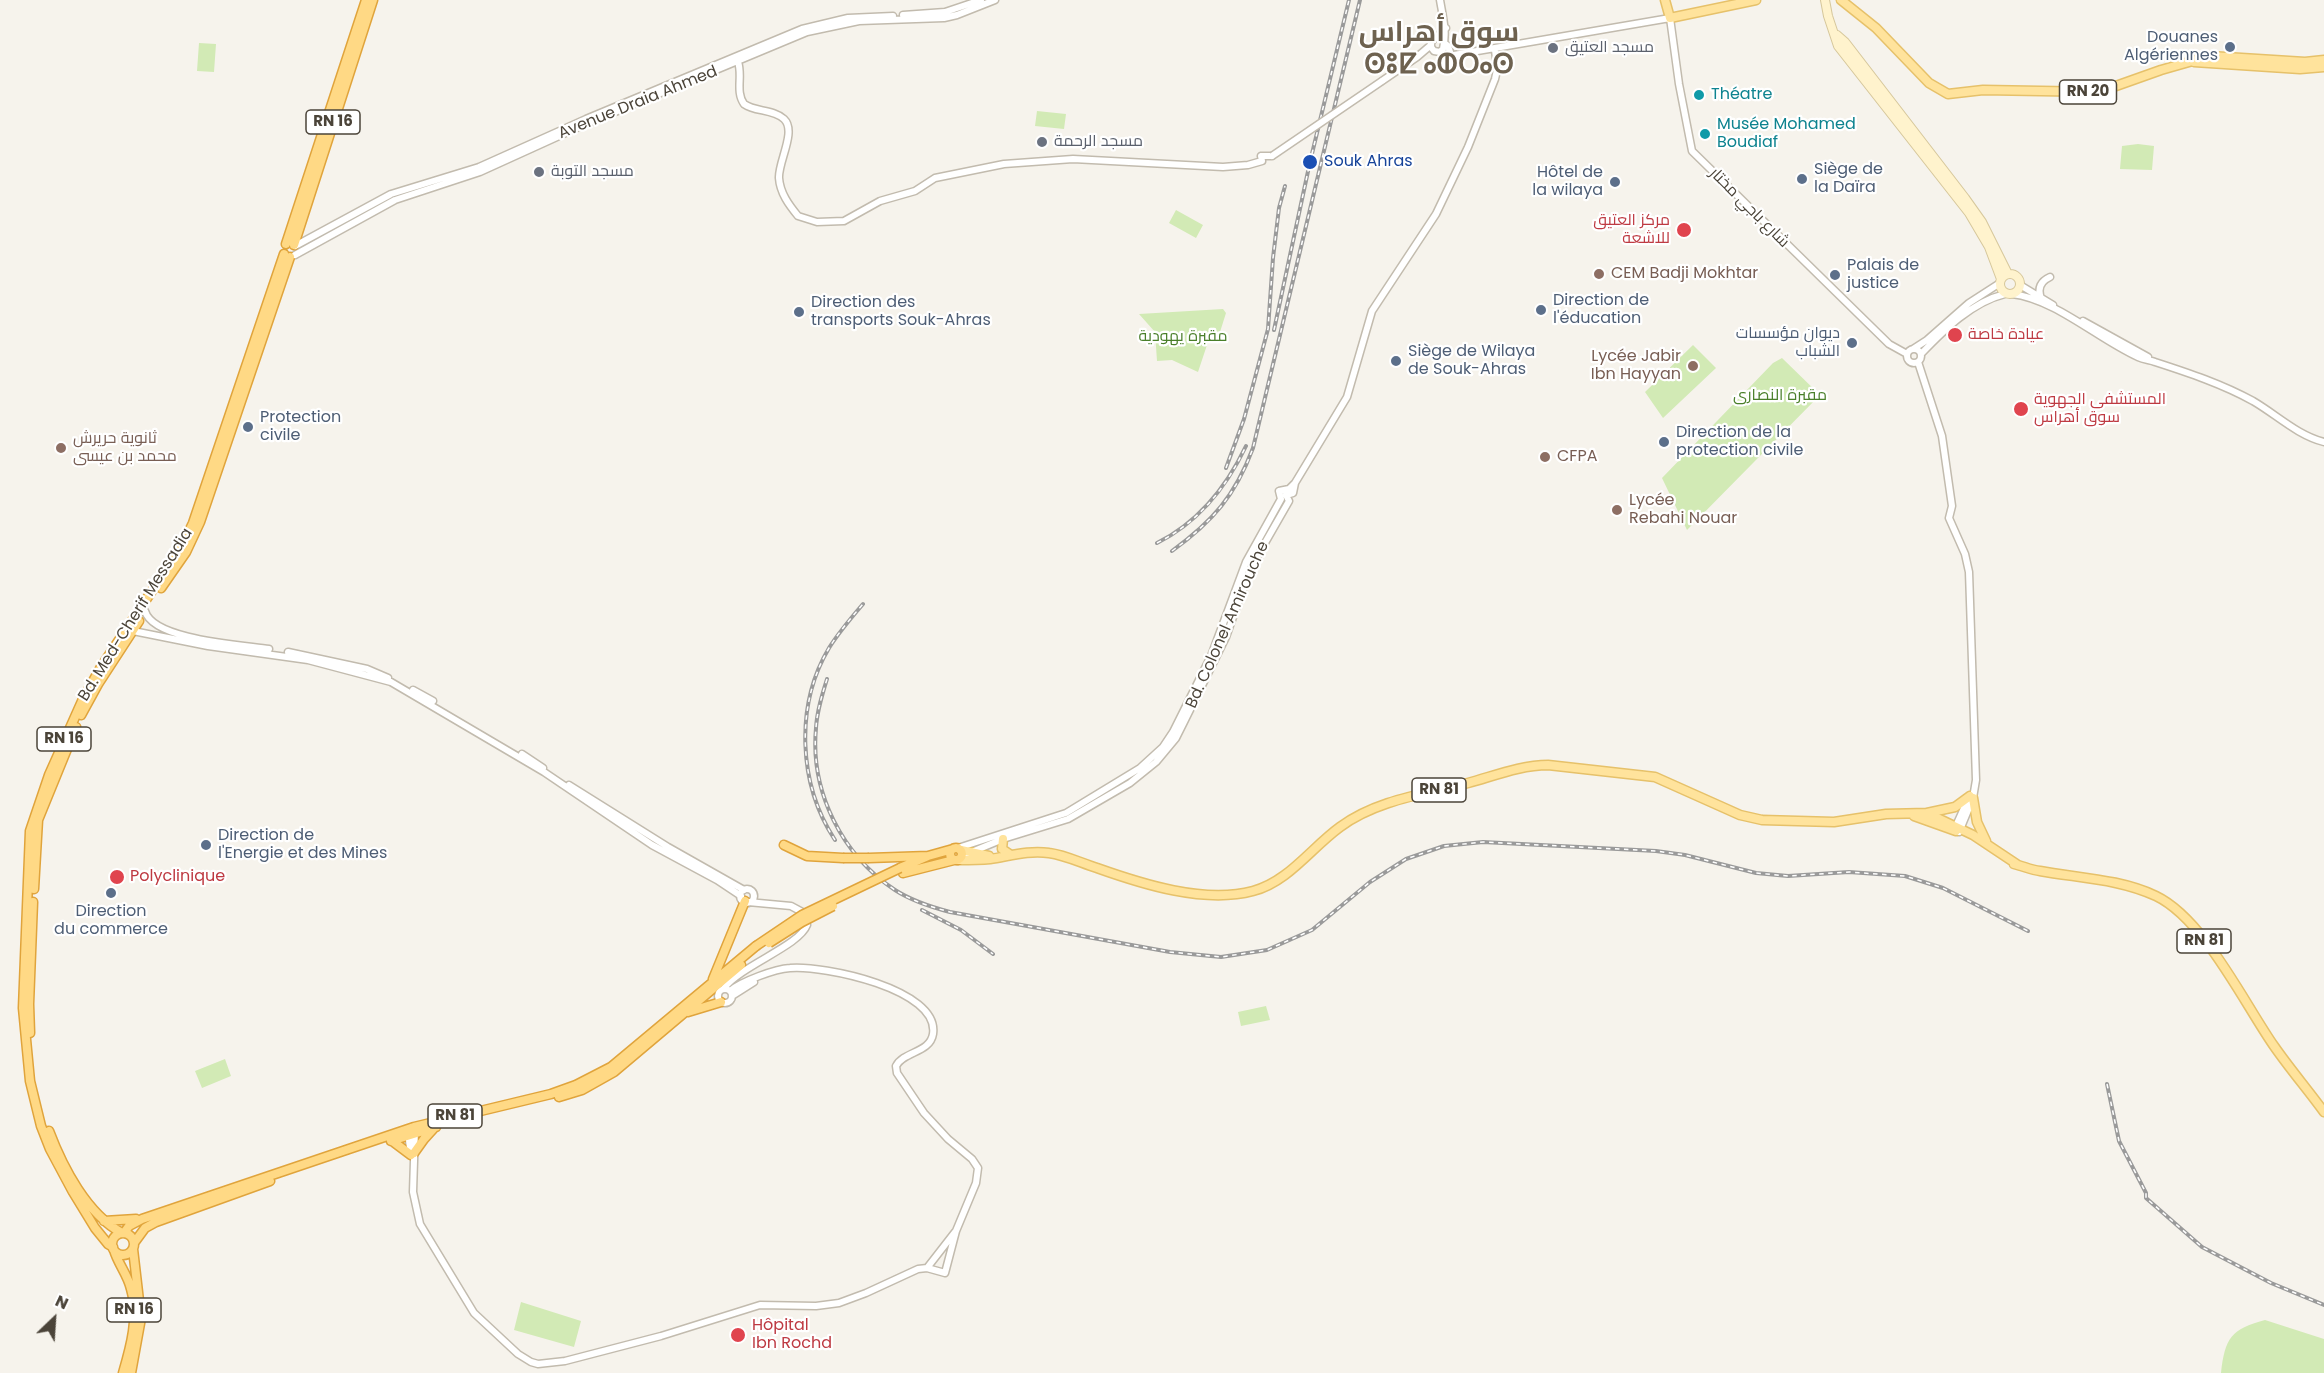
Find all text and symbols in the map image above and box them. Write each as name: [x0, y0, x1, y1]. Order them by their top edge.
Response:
district label: سوق أهراس ⵙⵓⵇ ⴰⵀⵔⴰⵙ: [1359, 17, 1519, 83]
place label: Douanes Algériennes: [2124, 28, 2218, 66]
place label: مسجد العتيق: [1565, 38, 1654, 58]
marker: Douanes Algériennes: [2223, 40, 2237, 54]
marker: مسجد العتيق: [1546, 41, 1560, 55]
street label: Avenue Draia Ahmed: [556, 62, 720, 144]
road number: RN 20: [2060, 80, 2116, 104]
place label: Théatre: [1711, 85, 1772, 105]
marker: Théatre: [1692, 88, 1706, 102]
road number: RN 16: [306, 110, 360, 134]
place label: Musée Mohamed Boudiaf: [1717, 115, 1856, 153]
marker: Musée Mohamed Boudiaf: [1698, 127, 1712, 141]
place label: مسجد الرحمة: [1054, 132, 1143, 152]
marker: مسجد الرحمة: [1035, 135, 1049, 149]
place label: Souk Ahras: [1324, 152, 1413, 172]
marker: Souk Ahras: [1301, 153, 1319, 171]
place label: Siège de la Daïra: [1814, 160, 1883, 198]
place label: مسجد التوبة: [551, 162, 634, 182]
place label: Hôtel de la wilaya: [1532, 163, 1603, 201]
street label: شارع باجي مختار: [1705, 164, 1793, 252]
marker: مسجد التوبة: [532, 165, 546, 179]
marker: Siège de la Daïra: [1795, 172, 1809, 186]
marker: Hôtel de la wilaya: [1608, 175, 1622, 189]
place label: مركز العتيق للاشعة: [1593, 211, 1670, 249]
marker: مركز العتيق للاشعة: [1675, 221, 1693, 239]
place label: Palais de justice: [1847, 256, 1919, 294]
place label: CEM Badji Mokhtar: [1611, 264, 1758, 284]
marker: CEM Badji Mokhtar: [1592, 267, 1606, 281]
marker: Palais de justice: [1828, 268, 1842, 282]
place label: Direction de l'éducation: [1553, 291, 1649, 329]
place label: Direction des transports Souk-Ahras: [811, 293, 991, 331]
marker: Direction de l'éducation: [1534, 303, 1548, 317]
marker: Direction des transports Souk-Ahras: [792, 305, 806, 319]
place label: ديوان مؤسسات الشباب: [1736, 324, 1840, 362]
place label: عيادة خاصة: [1968, 325, 2044, 345]
marker: عيادة خاصة: [1946, 326, 1964, 344]
park label: مقبرة يهودية: [1139, 327, 1227, 347]
marker: ديوان مؤسسات الشباب: [1845, 336, 1859, 350]
place label: Siège de Wilaya de Souk-Ahras: [1408, 342, 1535, 380]
place label: Lycée Jabir Ibn Hayyan: [1591, 347, 1681, 385]
marker: Siège de Wilaya de Souk-Ahras: [1389, 354, 1403, 368]
marker: Lycée Jabir Ibn Hayyan: [1686, 359, 1700, 373]
park label: مقبرة النصارى: [1733, 386, 1827, 406]
place label: المستشفى الجهوية سوق أهراس: [2034, 390, 2166, 428]
marker: المستشفى الجهوية سوق أهراس: [2012, 400, 2030, 418]
place label: Protection civile: [260, 408, 341, 446]
marker: Protection civile: [241, 420, 255, 434]
place label: Direction de la protection civile: [1676, 423, 1803, 461]
place label: ثانوية حريرش محمد بن عيسى: [73, 429, 177, 467]
marker: Direction de la protection civile: [1657, 435, 1671, 449]
marker: ثانوية حريرش محمد بن عيسى: [54, 441, 68, 455]
place label: CFPA: [1557, 447, 1597, 467]
marker: CFPA: [1538, 450, 1552, 464]
place label: Lycée Rebahi Nouar: [1629, 491, 1737, 529]
marker: Lycée Rebahi Nouar: [1610, 503, 1624, 517]
street label: Bd. Med-Cherif Messadia: [75, 525, 197, 705]
street label: Bd. Colonel Amirouche: [1182, 538, 1274, 712]
road number: RN 16: [37, 727, 91, 751]
road number: RN 81: [1412, 778, 1466, 802]
place label: Direction de l'Energie et des Mines: [218, 826, 387, 864]
marker: Direction de l'Energie et des Mines: [199, 838, 213, 852]
place label: Polyclinique: [130, 867, 225, 887]
marker: Polyclinique: [108, 868, 126, 886]
marker: Direction du commerce: [104, 886, 118, 900]
place label: Direction du commerce: [54, 902, 168, 940]
road number: RN 81: [2177, 929, 2231, 953]
road number: RN 81: [428, 1104, 482, 1128]
north arrow: [24, 1289, 84, 1349]
text: N: [51, 1289, 72, 1315]
road number: RN 16: [107, 1298, 161, 1322]
place label: Hôpital Ibn Rochd: [752, 1316, 832, 1354]
marker: Hôpital Ibn Rochd: [729, 1326, 747, 1344]

